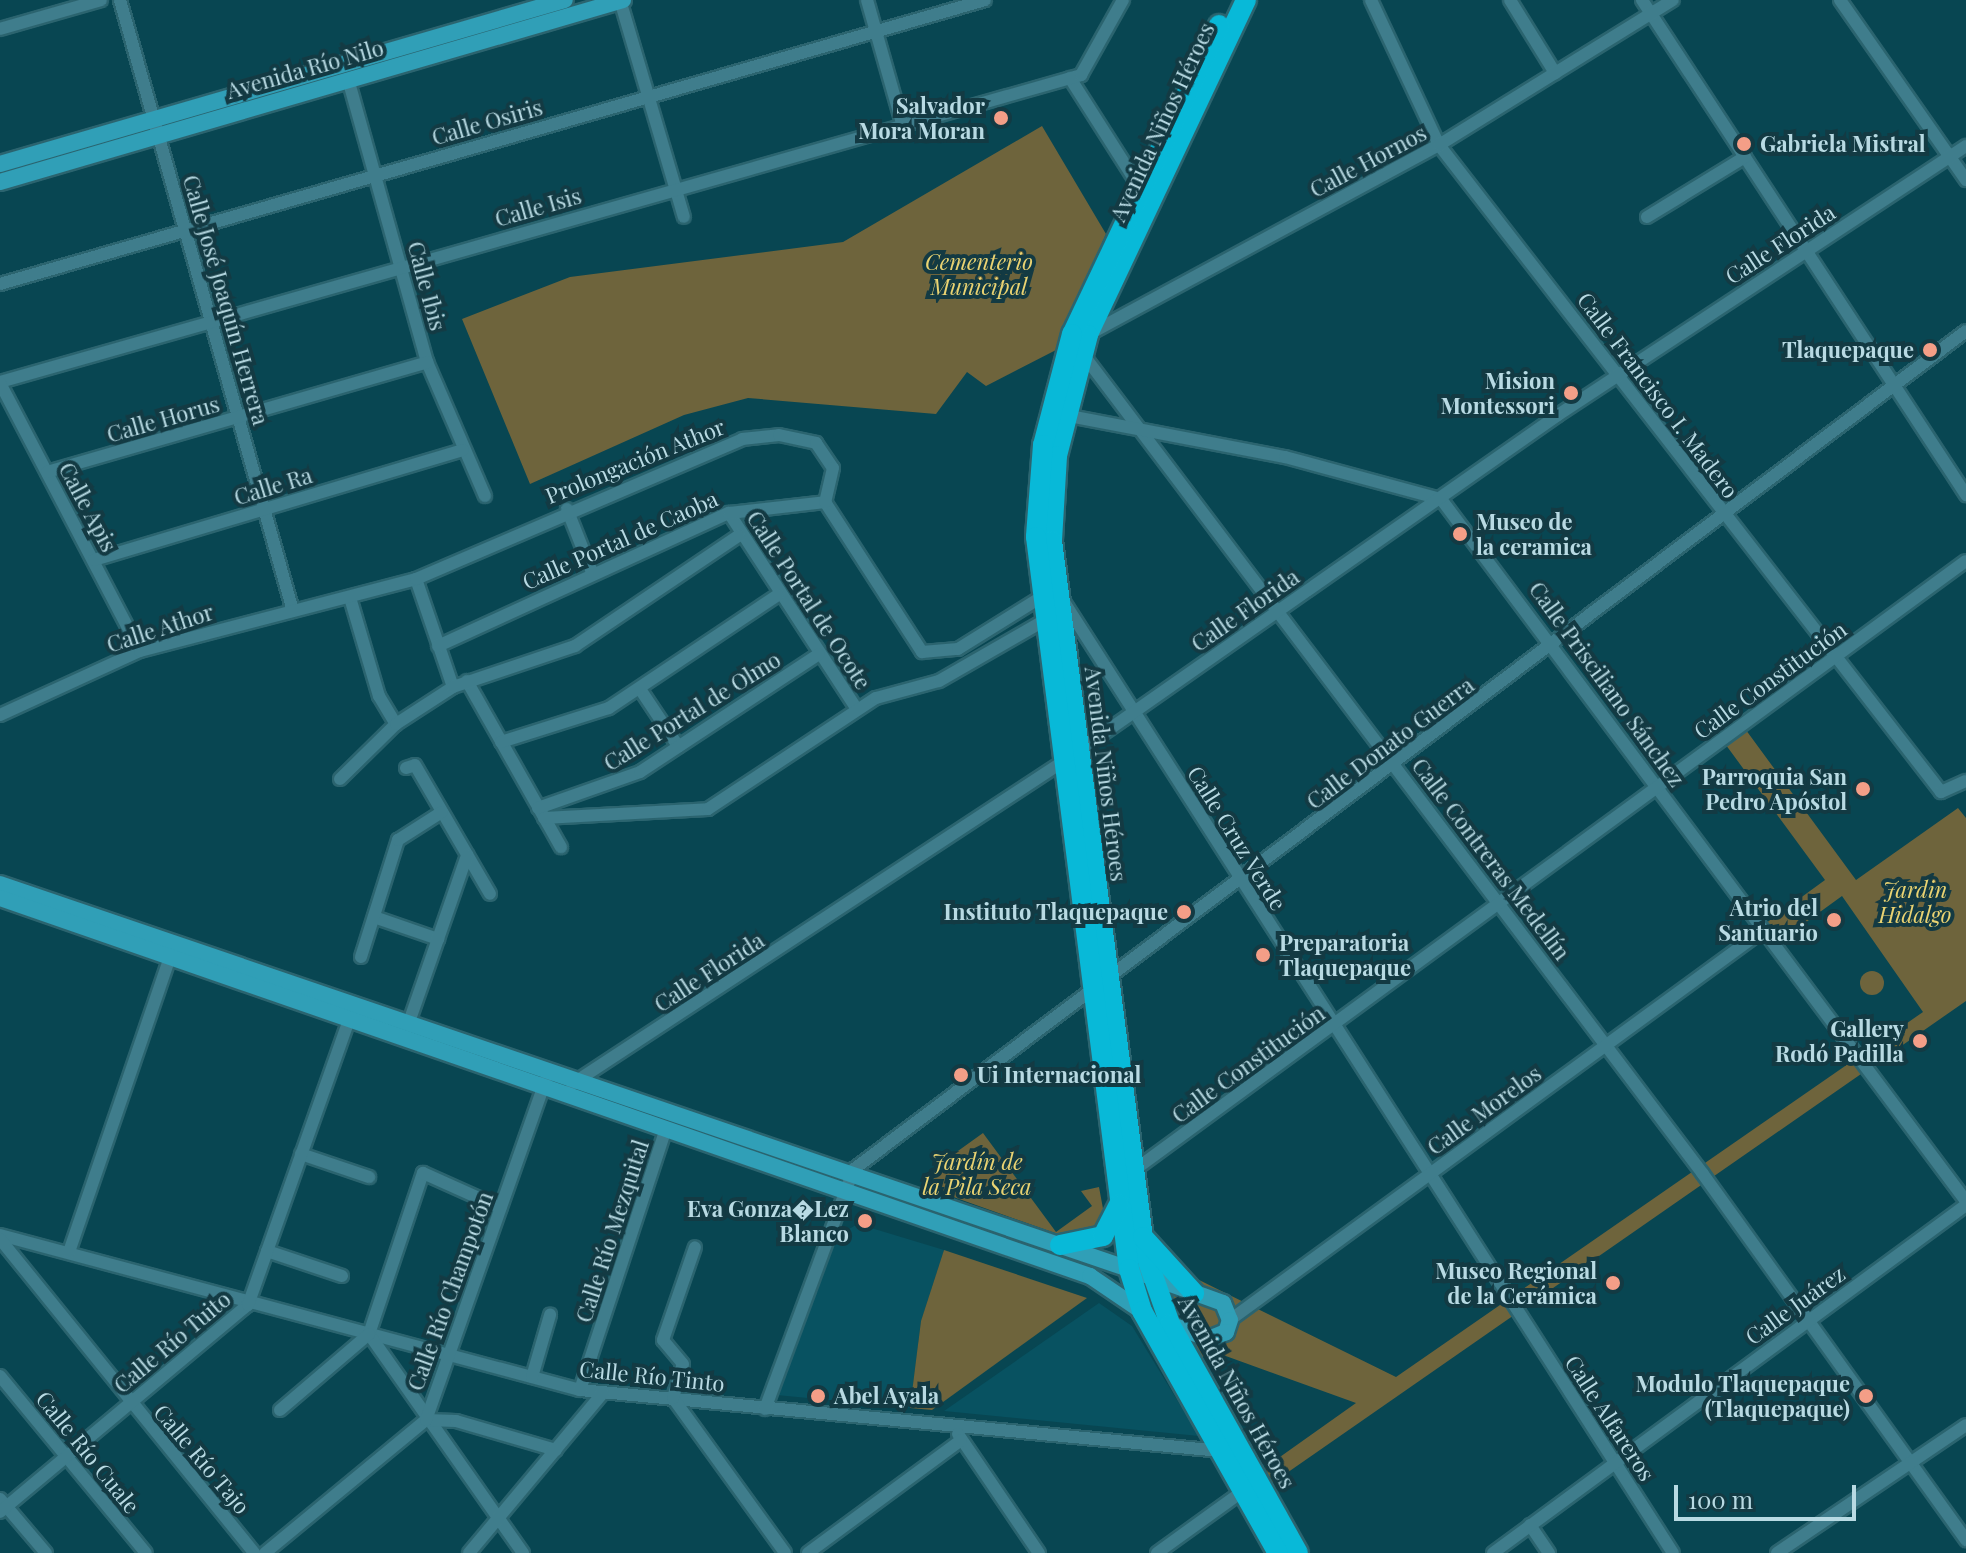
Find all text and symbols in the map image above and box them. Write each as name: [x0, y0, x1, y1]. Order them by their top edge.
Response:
street label: Avenida Niños Héroes: [1104, 18, 1220, 226]
street label: Avenida Río Nilo: [223, 34, 387, 104]
place label: Salvador Mora Moran: [858, 92, 985, 144]
street label: Calle Osiris: [429, 94, 545, 150]
marker: Salvador Mora Moran: [992, 109, 1010, 127]
street label: Calle Hornos: [1305, 119, 1431, 203]
place label: Gabriela Mistral: [1760, 131, 1926, 157]
marker: Gabriela Mistral: [1735, 135, 1753, 153]
street label: Calle José Joaquín Herrera: [178, 172, 274, 428]
street label: Calle Isis: [492, 182, 584, 232]
street label: Calle Florida: [1720, 199, 1840, 289]
street label: Calle Ibis: [402, 239, 452, 333]
park label: Cementerio Municipal: [925, 248, 1033, 300]
street label: Calle Francisco I. Madero: [1572, 287, 1744, 503]
place label: Tlaquepaque: [1782, 337, 1914, 363]
marker: Tlaquepaque: [1921, 341, 1939, 359]
place label: Mision Montessori: [1440, 367, 1555, 418]
marker: Mision Montessori: [1562, 384, 1580, 402]
street label: Calle Horus: [104, 390, 222, 448]
street label: Prolongación Athor: [541, 413, 729, 509]
street label: Calle Apis: [53, 458, 123, 556]
street label: Calle Ra: [231, 462, 315, 510]
street label: Calle Portal de Caoba: [518, 485, 722, 595]
street label: Calle Portal de Ocote: [741, 506, 877, 694]
place label: Museo de la ceramica: [1476, 508, 1592, 560]
marker: Museo de la ceramica: [1451, 525, 1469, 543]
street label: Calle Florida: [1186, 563, 1304, 657]
street label: Calle Prisciliano Sánchez: [1524, 576, 1690, 792]
street label: Calle Athor: [103, 598, 217, 658]
street label: Calle Constitución: [1688, 616, 1852, 744]
street label: Calle Portal de Olmo: [599, 646, 785, 776]
street label: Avenida Niños Héroes: [1080, 665, 1132, 883]
street label: Calle Donato Guerra: [1301, 672, 1479, 814]
street label: Calle Contreras Medellín: [1407, 753, 1575, 965]
street label: Calle Cruz Verde: [1182, 761, 1292, 915]
place label: Parroquia San Pedro Apóstol: [1702, 763, 1847, 814]
marker: Parroquia San Pedro Apóstol: [1854, 780, 1872, 798]
park label: Jardin Hidalgo: [1878, 876, 1952, 928]
place label: Atrio del Santuario: [1718, 894, 1818, 946]
place label: Instituto Tlaquepaque: [943, 899, 1168, 925]
marker: Instituto Tlaquepaque: [1175, 903, 1193, 921]
marker: Atrio del Santuario: [1825, 911, 1843, 929]
street label: Calle Florida: [649, 927, 769, 1017]
place label: Preparatoria Tlaquepaque: [1279, 929, 1411, 980]
marker: Preparatoria Tlaquepaque: [1254, 946, 1272, 964]
street label: Calle Constitución: [1166, 1000, 1330, 1128]
place label: Gallery Rodó Padilla: [1775, 1015, 1904, 1066]
marker: Gallery Rodó Padilla: [1911, 1032, 1929, 1050]
street label: Calle Morelos: [1422, 1060, 1546, 1160]
place label: Ui Internacional: [977, 1062, 1141, 1088]
marker: Ui Internacional: [952, 1066, 970, 1084]
street label: Calle Río Mezquital: [570, 1136, 654, 1326]
park label: Jardín de la Pila Seca: [923, 1148, 1031, 1200]
street label: Calle Río Champotón: [402, 1188, 498, 1394]
place label: Eva Gonza�Lez Blanco: [687, 1195, 849, 1246]
marker: Eva Gonza�Lez Blanco: [856, 1212, 874, 1230]
place label: Museo Regional de la Cerámica: [1435, 1257, 1597, 1308]
street label: Calle Juárez: [1740, 1260, 1850, 1350]
marker: Museo Regional de la Cerámica: [1604, 1274, 1622, 1292]
street label: Calle Río Tuito: [108, 1285, 236, 1399]
street label: Avenida Niños Héroes: [1173, 1291, 1301, 1493]
street label: Calle Alfareros: [1559, 1350, 1661, 1486]
street label: Calle Río Tinto: [578, 1355, 726, 1397]
place label: Modulo Tlaquepaque (Tlaquepaque): [1635, 1370, 1850, 1422]
place label: Abel Ayala: [834, 1383, 940, 1409]
street label: Calle Río Cuale: [31, 1386, 145, 1518]
marker: Abel Ayala: [809, 1387, 827, 1405]
marker: Modulo Tlaquepaque (Tlaquepaque): [1857, 1387, 1875, 1405]
street label: Calle Río Tajo: [148, 1399, 256, 1519]
scale bar: [1678, 1469, 1860, 1519]
text: 100 m: [1688, 1483, 1753, 1515]

